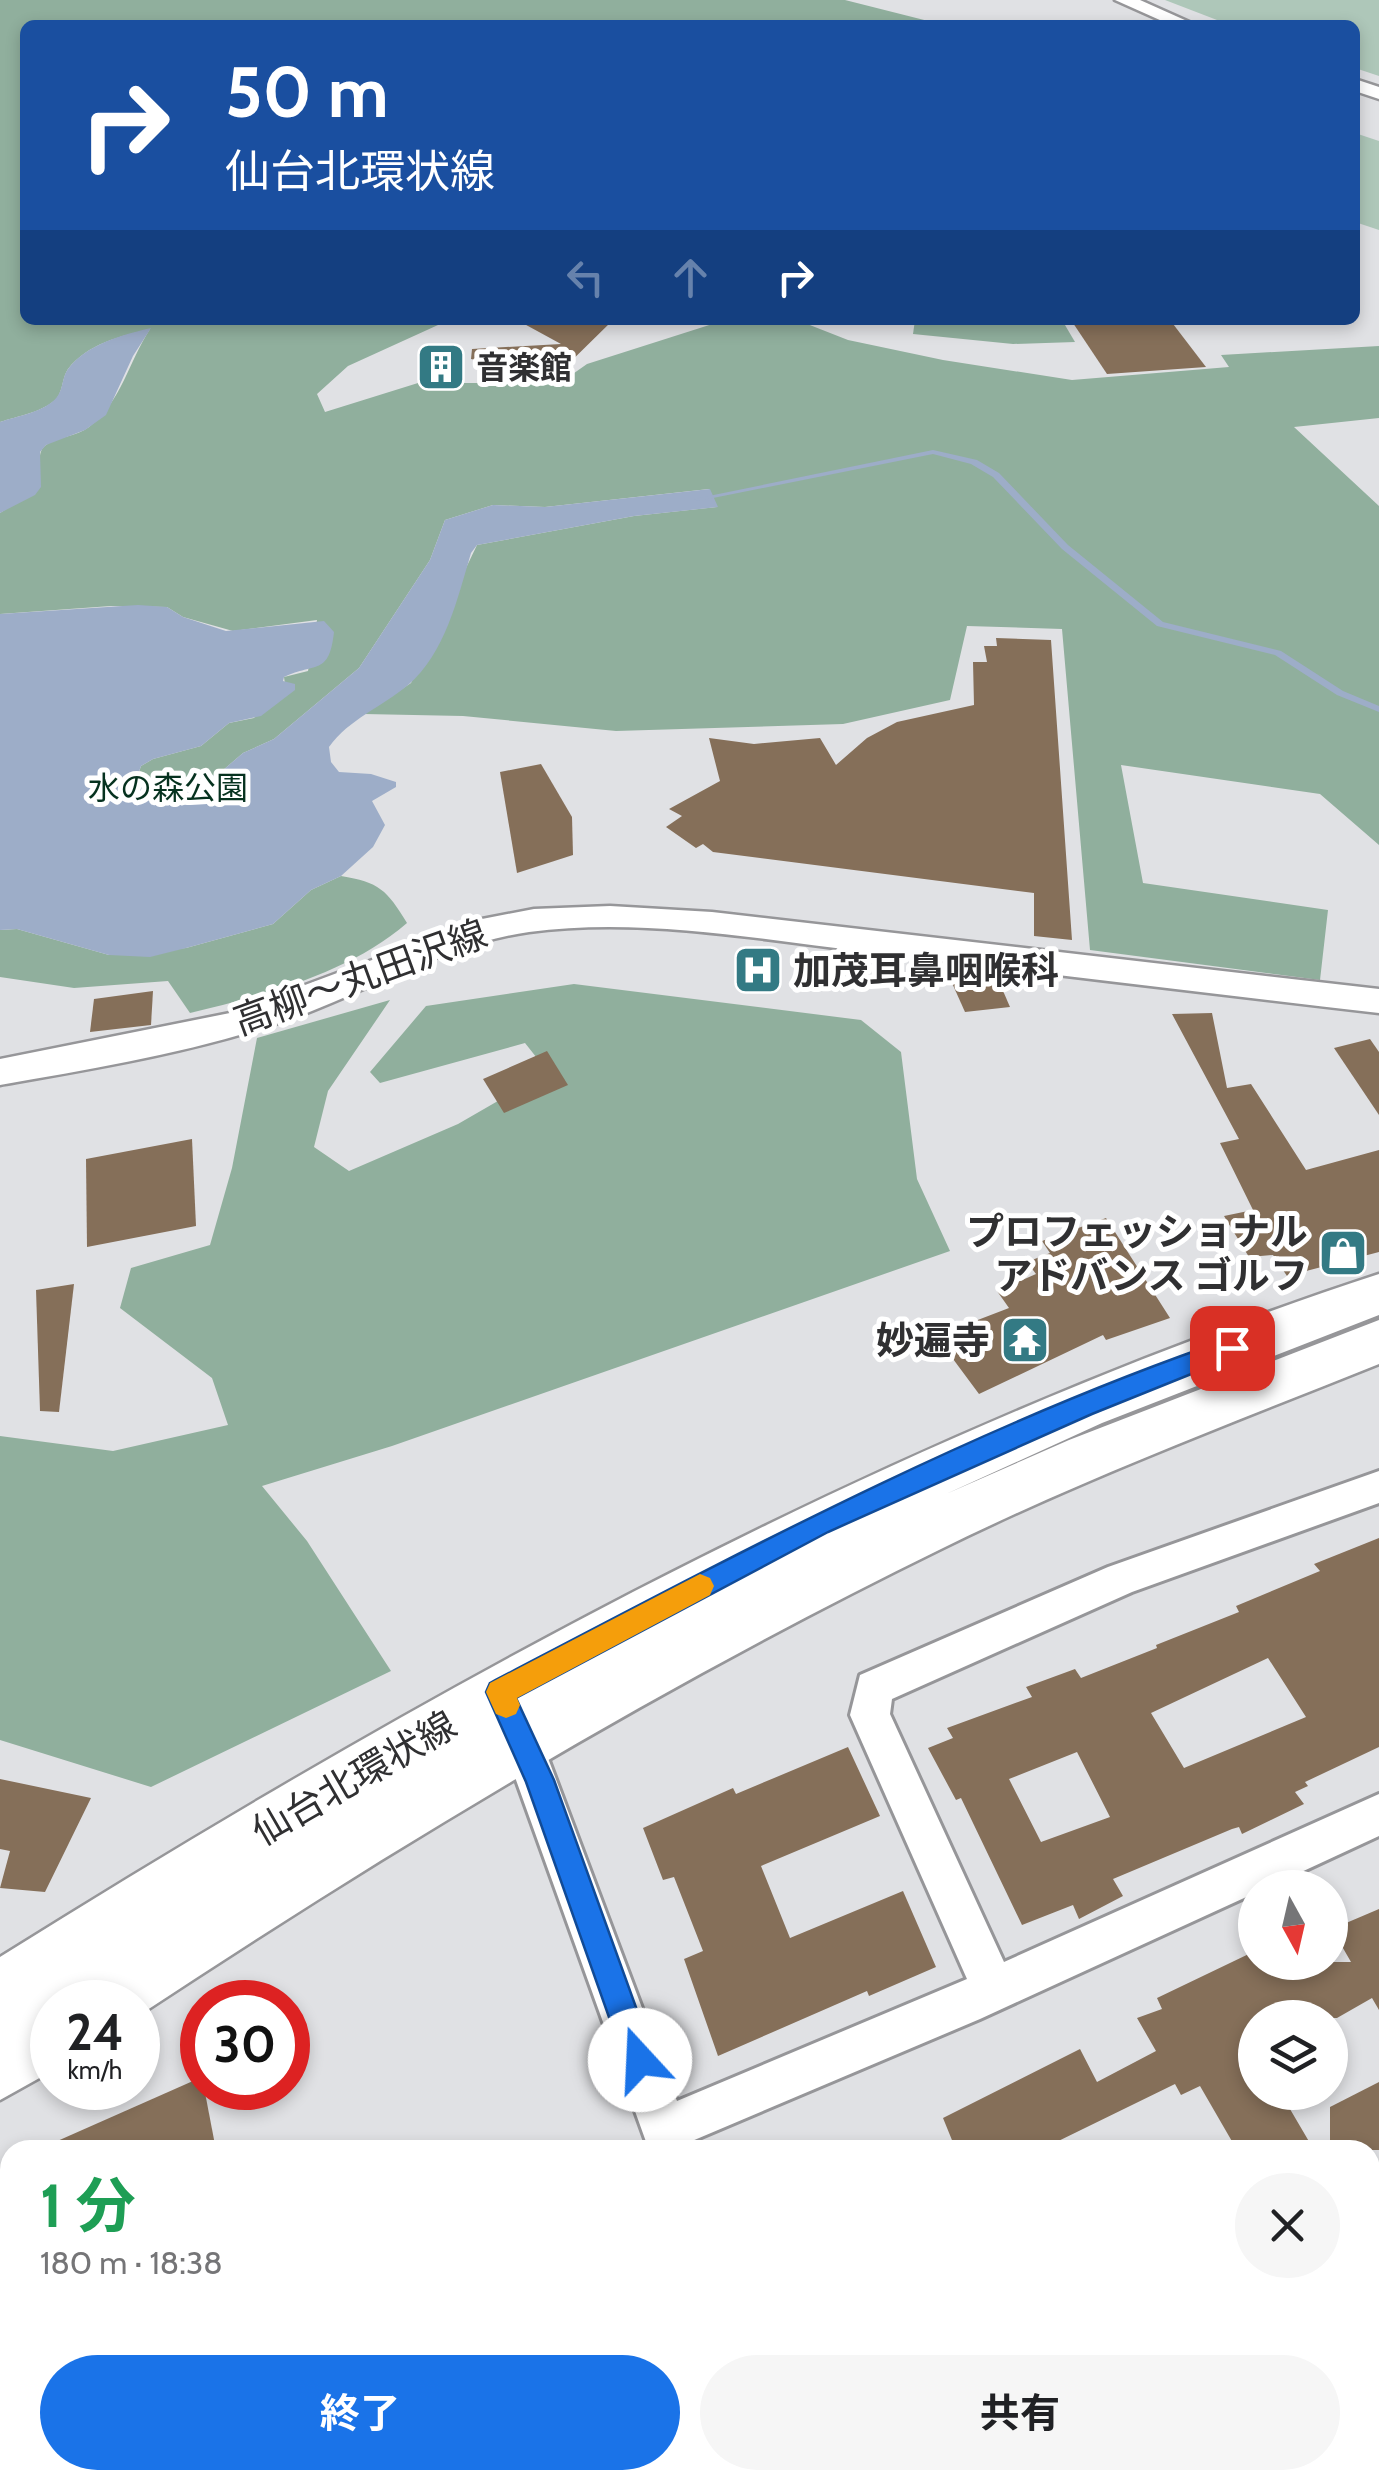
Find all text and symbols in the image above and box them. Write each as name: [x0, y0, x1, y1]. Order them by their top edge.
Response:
text: 50 m: [225, 49, 389, 135]
icon: right: [60, 60, 190, 190]
text: 仙台北環状線: [225, 144, 495, 198]
icon: left: [558, 250, 613, 305]
icon: ahead: [663, 250, 718, 305]
icon: right: [768, 250, 823, 305]
building icon: 音楽館: [415, 341, 467, 393]
place label: 音楽館: [476, 348, 572, 387]
park label: 水の森公園: [88, 768, 248, 807]
street label: 高柳～丸田沢線: [227, 909, 493, 1045]
hospital icon: 加茂耳鼻咽喉科: [732, 944, 784, 996]
place label: 加茂耳鼻咽喉科: [793, 947, 1059, 994]
place label: プロフェッショナル アドバンス ゴルフ: [966, 1208, 1308, 1299]
shop icon: プロフェッショナル アドバンス ゴルフ: [1317, 1227, 1369, 1279]
pin: [1190, 1306, 1275, 1391]
temple icon: 妙遍寺: [999, 1314, 1051, 1366]
place label: 妙遍寺: [876, 1317, 990, 1364]
icon: arrive: [1205, 1321, 1260, 1376]
street label: 仙台北環状線: [244, 1701, 464, 1855]
north arrow: [1238, 1870, 1348, 1980]
map controls: [1238, 1870, 1348, 2110]
speed limit sign: 30: [180, 1980, 310, 2110]
button: layers: [1238, 2000, 1348, 2110]
text: 24: [66, 2002, 124, 2063]
position arrow: [588, 2008, 692, 2112]
text: km/h: [68, 2055, 122, 2085]
text: 1 分: [40, 2169, 136, 2242]
button: close: [1235, 2173, 1340, 2278]
text: 180 m · 18:38: [40, 2243, 223, 2282]
button: 終了: [40, 2355, 680, 2470]
button: 共有: [700, 2355, 1340, 2470]

